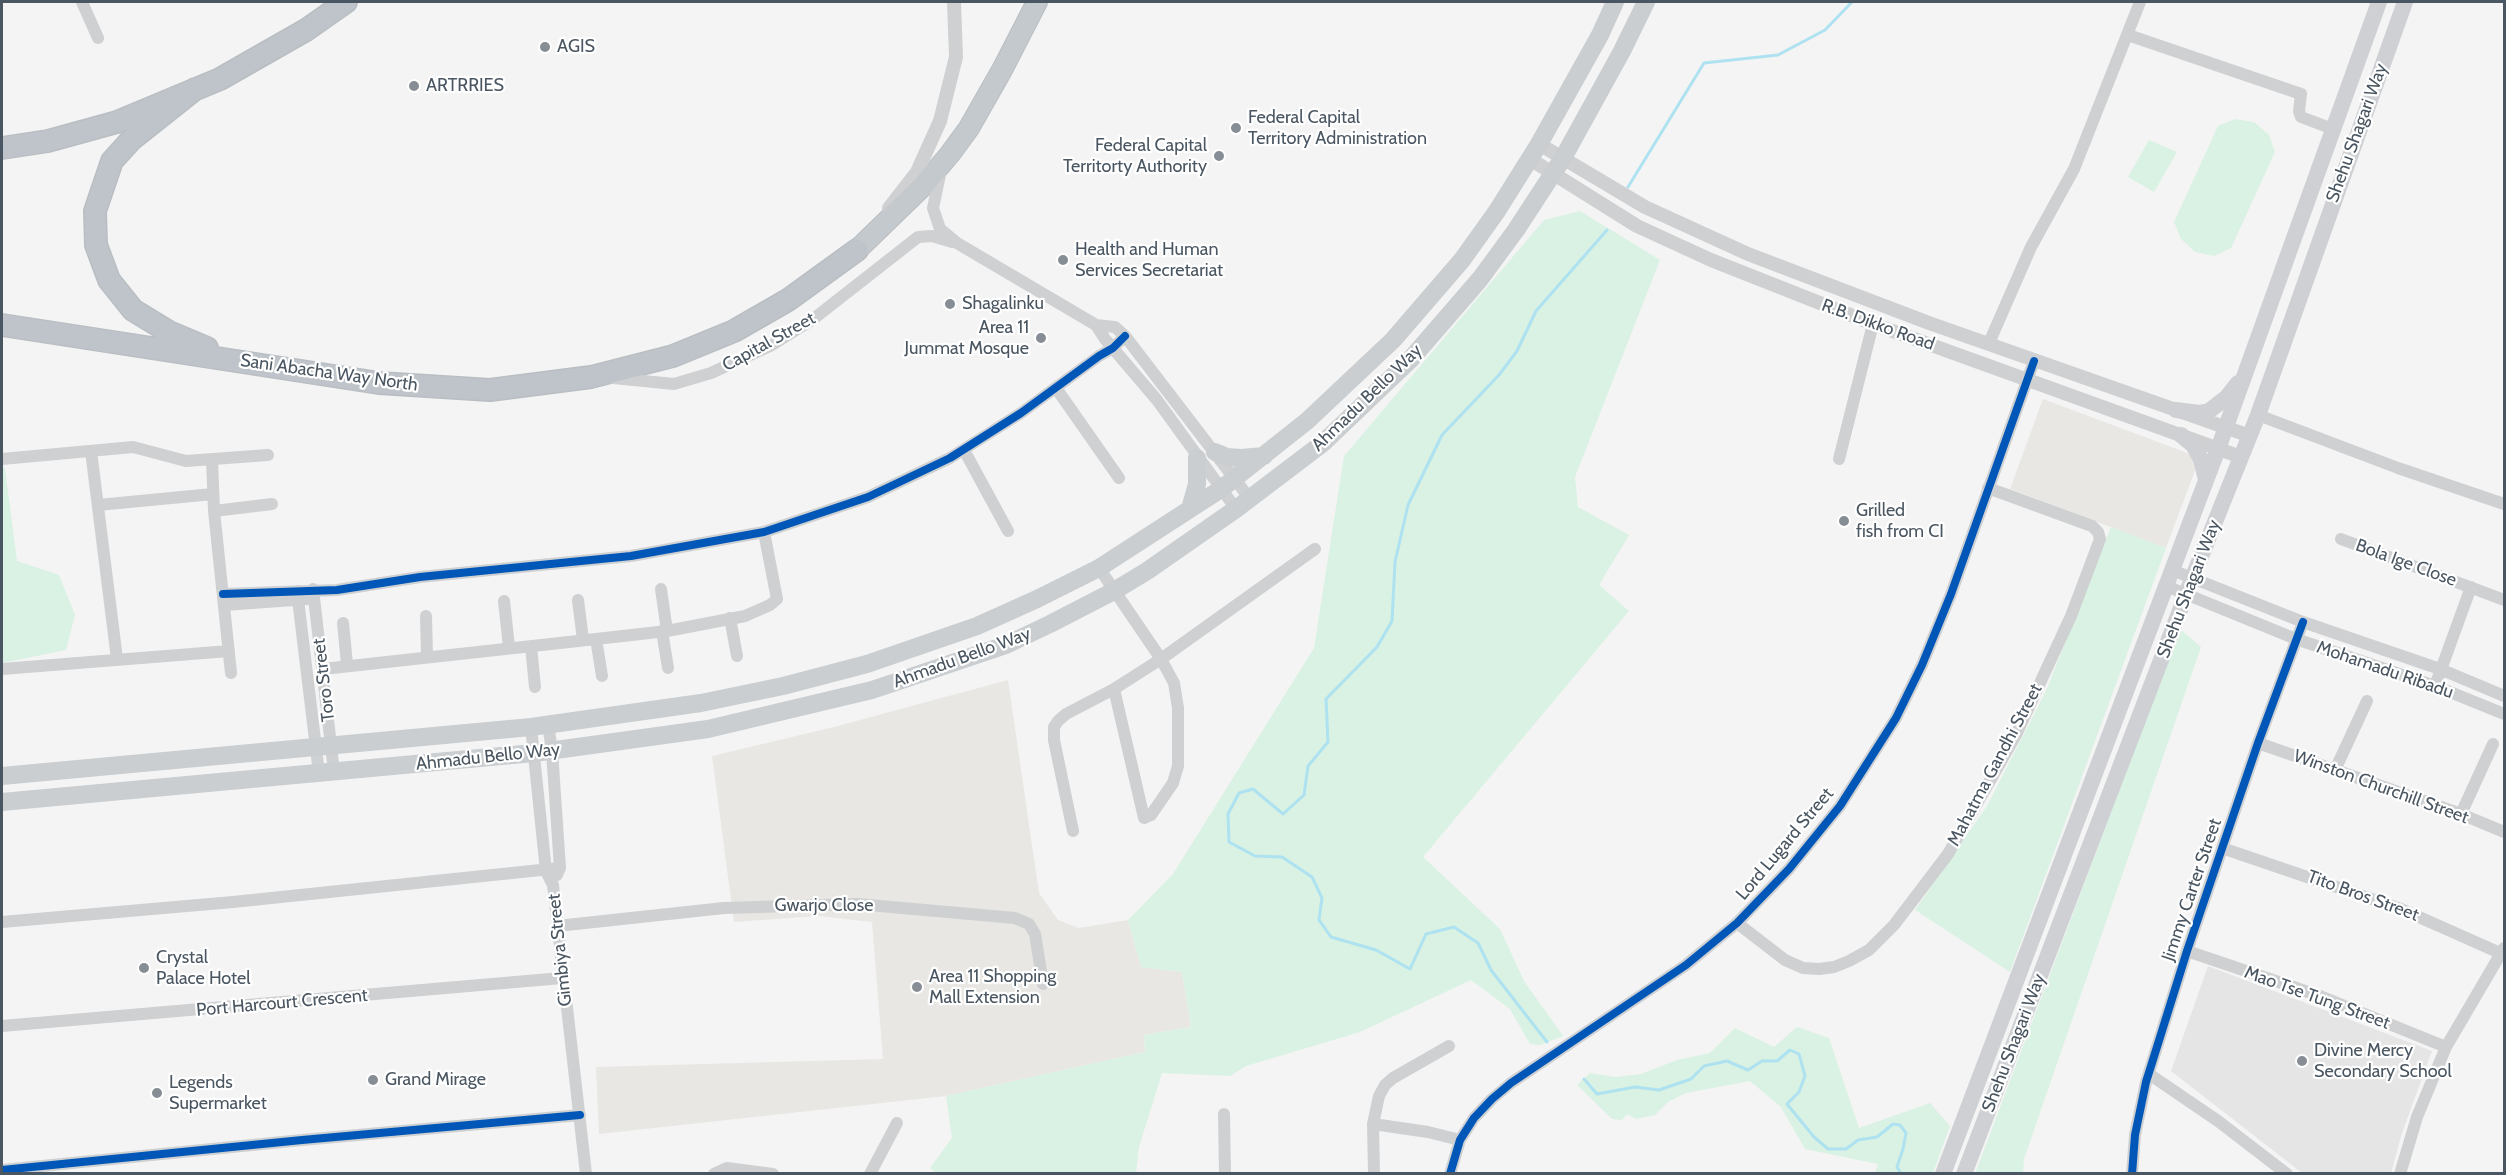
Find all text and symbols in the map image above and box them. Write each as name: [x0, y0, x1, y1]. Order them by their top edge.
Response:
place label: AGIS: [557, 36, 595, 58]
marker: AGIS: [538, 40, 552, 54]
street label: Shehu Shagari Way: [2322, 61, 2392, 205]
place label: ARTRRIES: [426, 75, 504, 97]
marker: ARTRRIES: [407, 79, 421, 93]
place label: Federal Capital Territory Administration: [1248, 107, 1427, 150]
marker: Federal Capital Territory Administration: [1229, 121, 1243, 135]
place label: Federal Capital Territorty Authority: [1063, 135, 1207, 178]
marker: Federal Capital Territorty Authority: [1212, 149, 1226, 163]
place label: Health and Human Services Secretariat: [1075, 239, 1223, 282]
marker: Health and Human Services Secretariat: [1056, 253, 1070, 267]
place label: Shagalinku: [962, 293, 1044, 315]
street label: R.B. Dikko Road: [1819, 295, 1937, 355]
marker: Shagalinku: [943, 297, 957, 311]
street label: Capital Street: [719, 308, 819, 376]
place label: Area 11 Jummat Mosque: [905, 317, 1029, 360]
marker: Area 11 Jummat Mosque: [1034, 331, 1048, 345]
street label: Ahmadu Bello Way: [1307, 340, 1427, 456]
street label: Sani Abacha Way North: [239, 350, 419, 396]
place label: Grilled fish from CI: [1856, 500, 1944, 542]
marker: Grilled fish from CI: [1837, 514, 1851, 528]
street label: Shehu Shagari Way: [2153, 517, 2225, 661]
street label: Bola Ige Close: [2353, 535, 2459, 591]
street label: Ahmadu Bello Way: [890, 623, 1034, 693]
street label: Mohamadu Ribadu: [2314, 636, 2456, 704]
street label: Toro Street: [308, 637, 340, 723]
street label: Mahatma Gandhi Street: [1943, 680, 2047, 850]
street label: Ahmadu Bello Way: [415, 739, 561, 775]
street label: Winston Churchill Street: [2291, 745, 2471, 829]
street label: Lord Lugard Street: [1732, 783, 1838, 905]
street label: Jimmy Carter Street: [2157, 816, 2227, 964]
street label: Tito Bros Street: [2304, 866, 2422, 926]
street label: Gimbiya Street: [543, 893, 577, 1007]
street label: Gwarjo Close: [775, 895, 873, 917]
place label: Crystal Palace Hotel: [156, 947, 251, 990]
marker: Crystal Palace Hotel: [137, 961, 151, 975]
street label: Mao Tse Tung Street: [2241, 962, 2393, 1034]
place label: Area 11 Shopping Mall Extension: [929, 966, 1056, 1008]
street label: Shehu Shagari Way: [1978, 971, 2050, 1115]
marker: Area 11 Shopping Mall Extension: [910, 980, 924, 994]
street label: Port Harcourt Crescent: [195, 985, 369, 1021]
place label: Divine Mercy Secondary School: [2314, 1040, 2452, 1082]
marker: Divine Mercy Secondary School: [2295, 1054, 2309, 1068]
place label: Grand Mirage: [385, 1069, 486, 1091]
place label: Legends Supermarket: [169, 1072, 267, 1114]
marker: Grand Mirage: [366, 1073, 380, 1087]
marker: Legends Supermarket: [150, 1086, 164, 1100]

